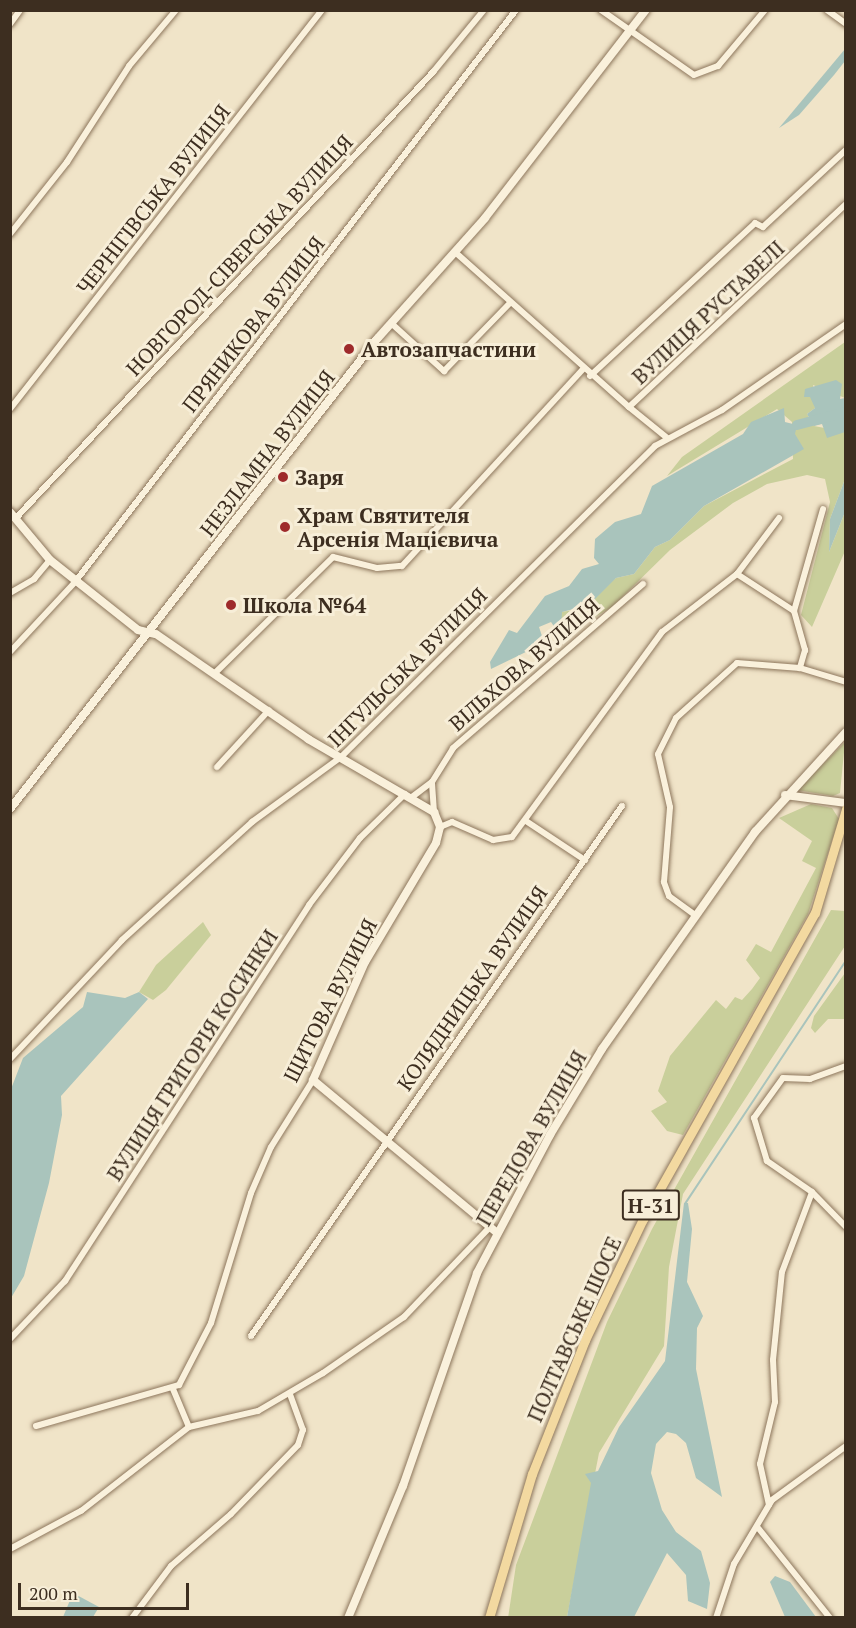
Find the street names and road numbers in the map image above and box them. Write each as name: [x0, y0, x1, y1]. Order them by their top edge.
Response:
street label: ЧЕРНІГІВСЬКА ВУЛИЦЯ: [71, 99, 235, 299]
street label: НОВГОРОД-СІВЕРСЬКА ВУЛИЦЯ: [120, 129, 358, 381]
street label: ПРЯНИКОВА ВУЛИЦЯ: [176, 231, 330, 417]
street label: ВУЛИЦЯ РУСТАВЕЛІ: [627, 235, 789, 389]
street label: НЕЗЛАМНА ВУЛИЦЯ: [194, 365, 340, 541]
street label: ІНГУЛЬСЬКА ВУЛИЦЯ: [322, 582, 492, 752]
street label: ВІЛЬХОВА ВУЛИЦЯ: [444, 592, 604, 736]
street label: КОЛЯДНИЦЬКА ВУЛИЦЯ: [392, 881, 552, 1095]
street label: ЩИТОВА ВУЛИЦЯ: [278, 914, 382, 1086]
street label: ВУЛИЦЯ ГРИГОРІЯ КОСИНКИ: [101, 925, 283, 1185]
street label: ПЕРЕДОВА ВУЛИЦЯ: [471, 1046, 591, 1230]
road number: Н-31: [621, 1188, 681, 1222]
street label: ПОЛТАВСЬКЕ ШОСЕ: [522, 1232, 626, 1426]

